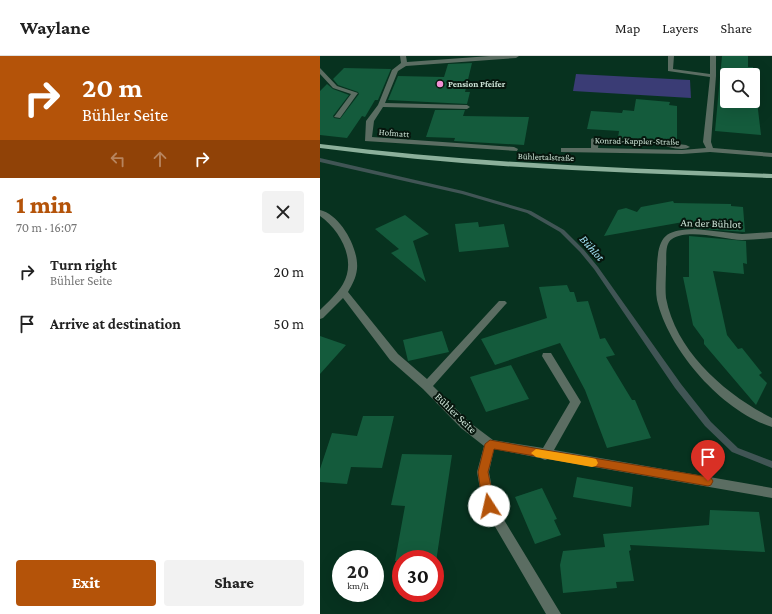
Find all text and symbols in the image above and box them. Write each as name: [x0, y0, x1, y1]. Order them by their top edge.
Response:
text: Waylane: [20, 17, 90, 38]
text: Map: [615, 20, 640, 36]
text: Layers: [662, 20, 699, 36]
text: Share: [721, 20, 752, 36]
map controls: [720, 68, 760, 108]
button: search: [720, 68, 760, 108]
icon: right: [16, 72, 68, 124]
text: 20 m: [82, 72, 142, 103]
marker: Pension Pfeifer: [435, 79, 445, 89]
place label: Pension Pfeifer: [448, 79, 506, 89]
text: Bühler Seite: [82, 105, 168, 125]
street label: Hofmatt: [378, 127, 411, 139]
street label: Konrad-Kappler-Straße: [595, 135, 679, 147]
icon: left: [107, 148, 129, 170]
icon: ahead: [149, 148, 171, 170]
icon: right: [191, 148, 213, 170]
street label: Bühlertalstraße: [518, 151, 574, 163]
text: 1 min: [16, 191, 72, 218]
button: close: [262, 191, 304, 233]
street label: An der Bühlot: [681, 216, 742, 230]
text: 70 m · 16:07: [16, 220, 77, 235]
water label: Bühlot: [577, 232, 608, 264]
text: Turn right: [50, 257, 117, 273]
icon: right: [16, 261, 38, 283]
text: 20 m: [274, 264, 304, 280]
text: Bühler Seite: [50, 273, 112, 288]
icon: arrive: [16, 313, 38, 335]
text: Arrive at destination: [50, 316, 181, 332]
text: 50 m: [274, 316, 304, 332]
street label: Bühler Seite: [433, 390, 479, 436]
pin: [691, 440, 725, 481]
icon: arrive: [697, 446, 719, 468]
position arrow: [468, 485, 510, 527]
speed limit sign: 30: [392, 550, 444, 602]
button: Exit: [16, 560, 156, 606]
button: Share: [164, 560, 304, 606]
text: 20: [347, 560, 369, 582]
text: km/h: [347, 580, 369, 591]

